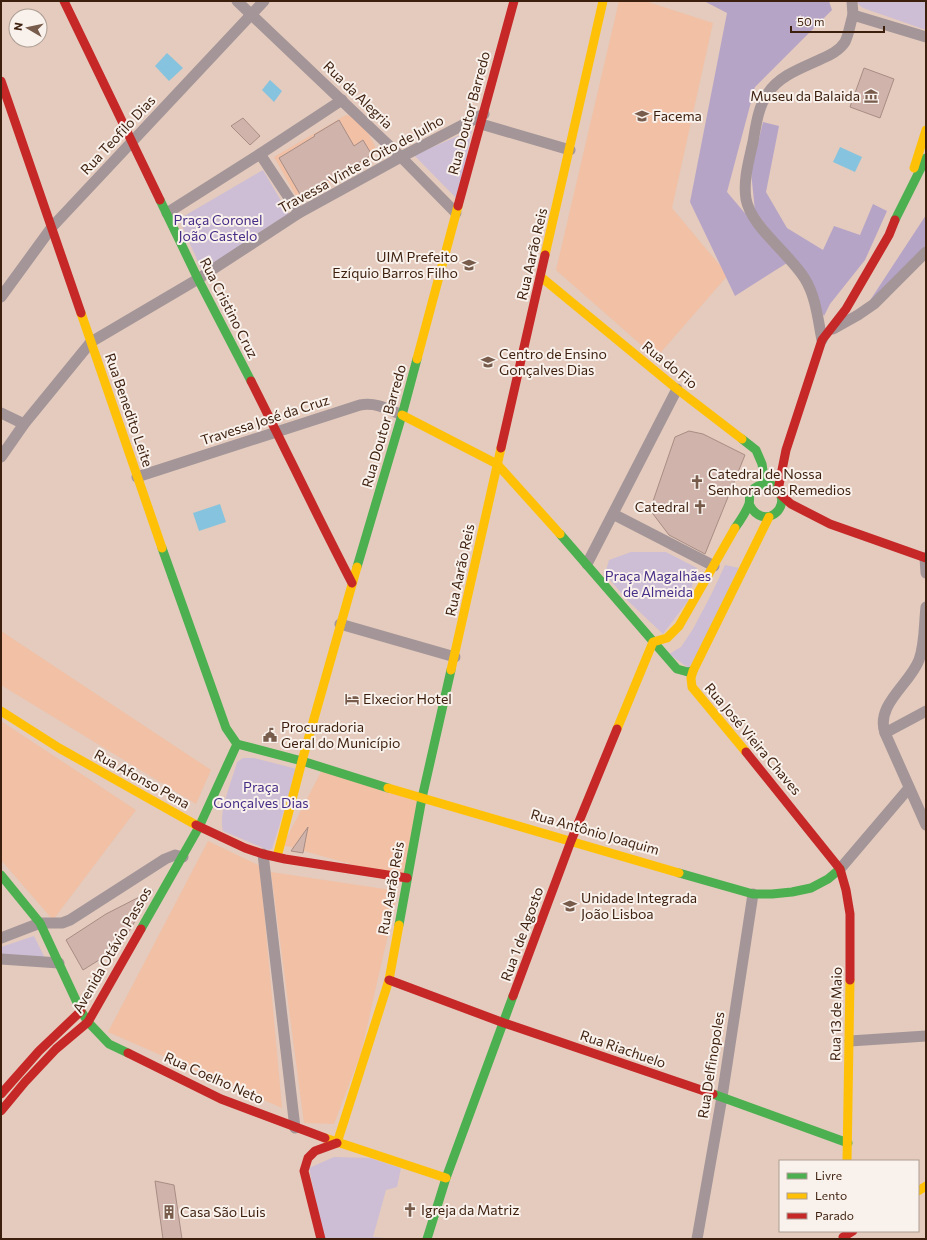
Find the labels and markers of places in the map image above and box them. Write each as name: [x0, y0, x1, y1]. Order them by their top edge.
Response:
place label: Museu da Balaida: [750, 87, 860, 104]
museum icon: Museu da Balaida: [863, 88, 879, 104]
place label: Facema: [653, 107, 702, 124]
school or university icon: Facema: [634, 108, 650, 124]
place label: UIM Prefeito Ezíquio Barros Filho: [332, 248, 458, 281]
school or university icon: UIM Prefeito Ezíquio Barros Filho: [461, 257, 477, 273]
place label: Centro de Ensino Gonçalves Dias: [499, 345, 607, 378]
school or university icon: Centro de Ensino Gonçalves Dias: [480, 354, 496, 370]
place label: Catedral de Nossa Senhora dos Remedios: [708, 465, 851, 498]
church icon: Catedral de Nossa Senhora dos Remedios: [689, 474, 705, 490]
place label: Catedral: [635, 498, 689, 515]
church icon: Catedral: [692, 499, 708, 515]
place label: Elxecior Hotel: [363, 690, 452, 707]
hotel icon: Elxecior Hotel: [344, 691, 360, 707]
place label: Procuradoria Geral do Município: [281, 718, 400, 751]
public building icon: Procuradoria Geral do Município: [262, 727, 278, 743]
place label: Unidade Integrada João Lisboa: [581, 889, 697, 922]
school or university icon: Unidade Integrada João Lisboa: [562, 898, 578, 914]
place label: Igreja da Matriz: [421, 1201, 519, 1218]
church icon: Igreja da Matriz: [402, 1202, 418, 1218]
place label: Casa São Luis: [180, 1203, 266, 1220]
building icon: Casa São Luis: [161, 1204, 177, 1220]

